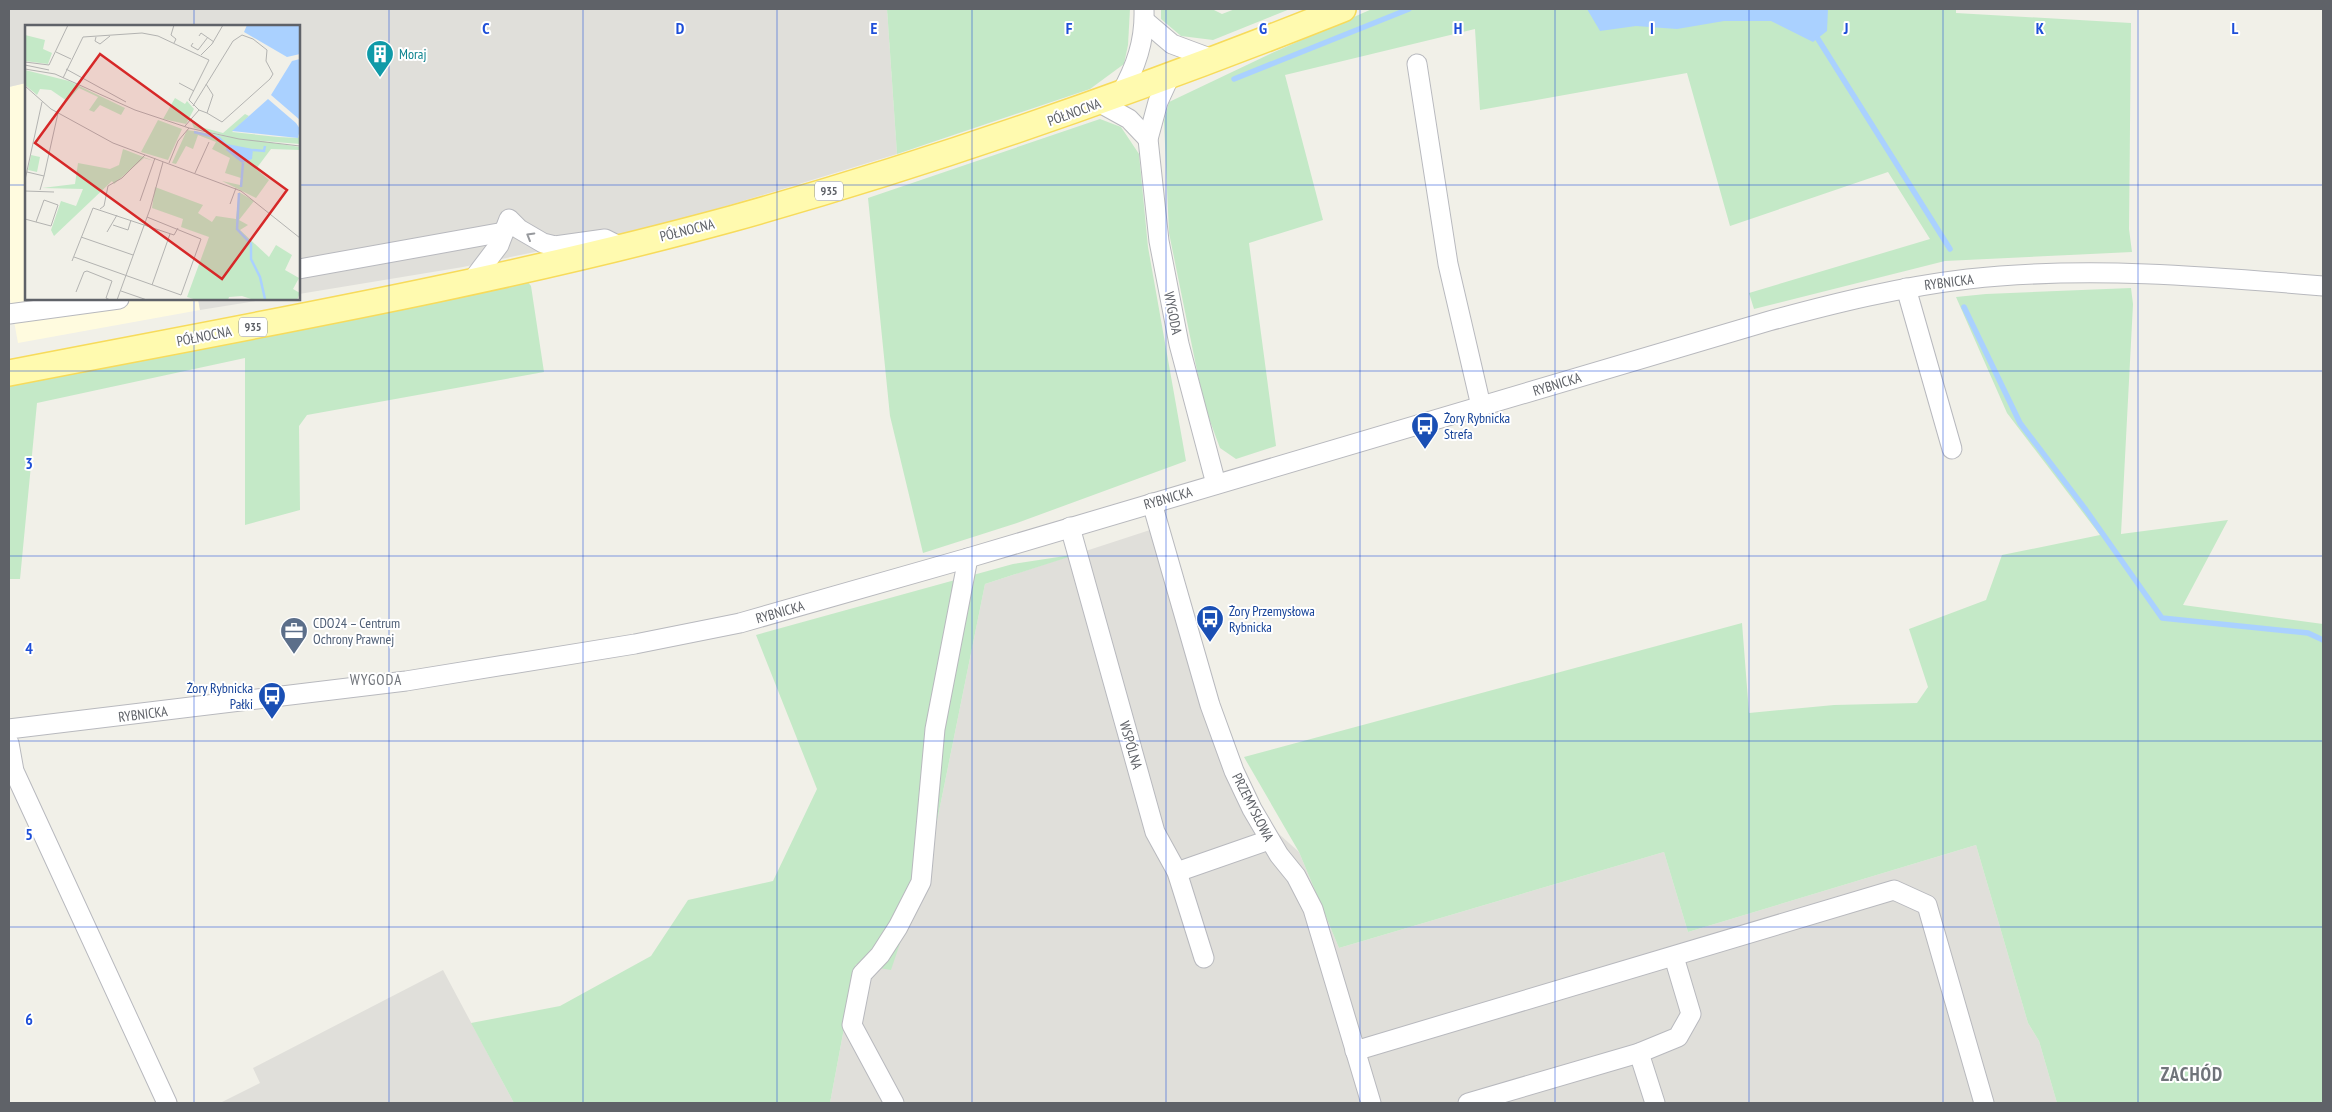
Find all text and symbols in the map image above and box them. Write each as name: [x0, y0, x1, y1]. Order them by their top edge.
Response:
text: C: [482, 18, 490, 38]
text: D: [676, 18, 685, 38]
text: E: [871, 18, 878, 38]
text: F: [1066, 18, 1073, 38]
text: G: [1259, 18, 1267, 38]
text: H: [1454, 18, 1462, 38]
text: I: [1650, 18, 1654, 38]
text: J: [1843, 18, 1848, 38]
text: K: [2036, 18, 2045, 38]
text: L: [2232, 18, 2239, 38]
inset map: [25, 25, 300, 300]
building icon: Moraj: [365, 39, 395, 78]
place label: Moraj: [399, 45, 426, 63]
street label: PÓŁNOCNA: [1045, 94, 1103, 130]
road number: 935: [815, 182, 843, 200]
street label: PÓŁNOCNA: [658, 214, 716, 245]
one-way arrow: [526, 232, 535, 242]
street label: RYBNICKA: [1923, 270, 1975, 294]
street label: WYGODA: [1160, 290, 1186, 336]
road number: 935: [239, 318, 267, 337]
street label: PÓŁNOCNA: [175, 322, 233, 350]
street label: RYBNICKA: [1531, 368, 1584, 400]
place label: Żory Rybnicka Strefa: [1444, 409, 1510, 443]
bus stop icon: Żory Rybnicka Strefa: [1410, 411, 1440, 450]
text: 3: [25, 453, 33, 473]
street label: RYBNICKA: [1142, 482, 1195, 513]
street label: RYBNICKA: [754, 596, 807, 627]
place label: Żory Przemysłowa Rybnicka: [1229, 602, 1315, 636]
bus stop icon: Żory Przemysłowa Rybnicka: [1195, 604, 1225, 643]
place label: CDO24 – Centrum Ochrony Prawnej: [313, 614, 400, 648]
office icon: CDO24 – Centrum Ochrony Prawnej: [279, 616, 309, 655]
text: 4: [25, 638, 33, 658]
district label: WYGODA: [350, 670, 402, 689]
place label: Żory Rybnicka Pałki: [187, 679, 253, 713]
bus stop icon: Żory Rybnicka Pałki: [257, 681, 287, 720]
street label: RYBNICKA: [117, 702, 169, 726]
street label: WSPÓLNA: [1116, 719, 1147, 771]
street label: PRZEMYSŁOWA: [1228, 770, 1278, 845]
text: 5: [25, 824, 33, 844]
text: 6: [25, 1009, 33, 1029]
district label: ZACHÓD: [2161, 1062, 2223, 1086]

